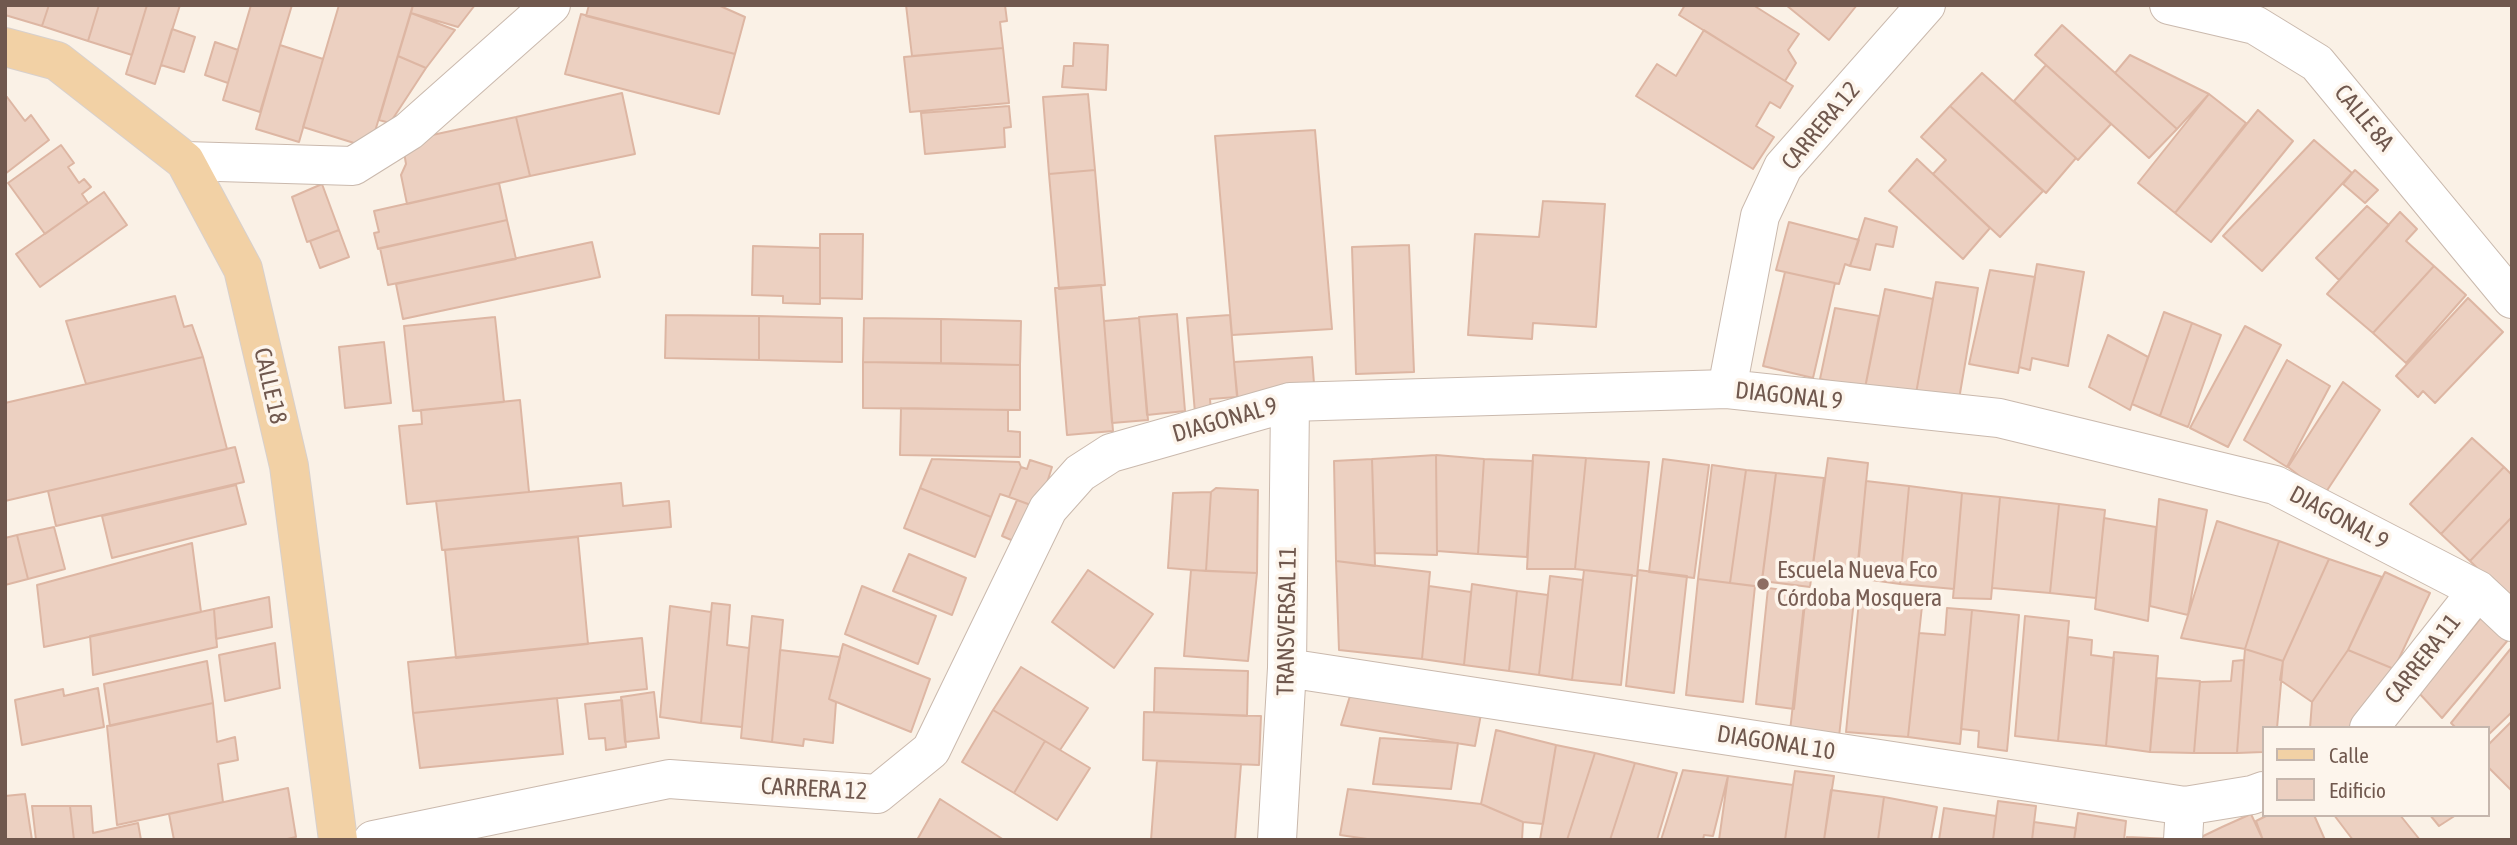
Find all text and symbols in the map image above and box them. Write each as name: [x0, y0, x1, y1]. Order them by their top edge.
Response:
street label: CARRERA 12: [1776, 76, 1866, 176]
street label: CALLE 8A: [2328, 79, 2400, 157]
street label: CALLE 18: [247, 345, 293, 427]
street label: DIAGONAL 9: [1734, 376, 1844, 416]
street label: DIAGONAL 9: [1169, 391, 1281, 449]
street label: DIAGONAL 9: [2285, 480, 2393, 556]
street label: TRANSVERSAL 11: [1271, 546, 1303, 696]
place label: Escuela Nueva Fco Córdoba Mosquera: [1777, 556, 1942, 612]
marker: Escuela Nueva Fco Córdoba Mosquera: [1755, 576, 1771, 592]
street label: CARRERA 11: [2379, 608, 2467, 710]
street label: DIAGONAL 10: [1715, 719, 1837, 767]
legend: [2262, 726, 2489, 817]
text: Calle: [2329, 743, 2369, 767]
street label: CARRERA 12: [760, 772, 868, 806]
text: Edificio: [2329, 778, 2386, 802]

